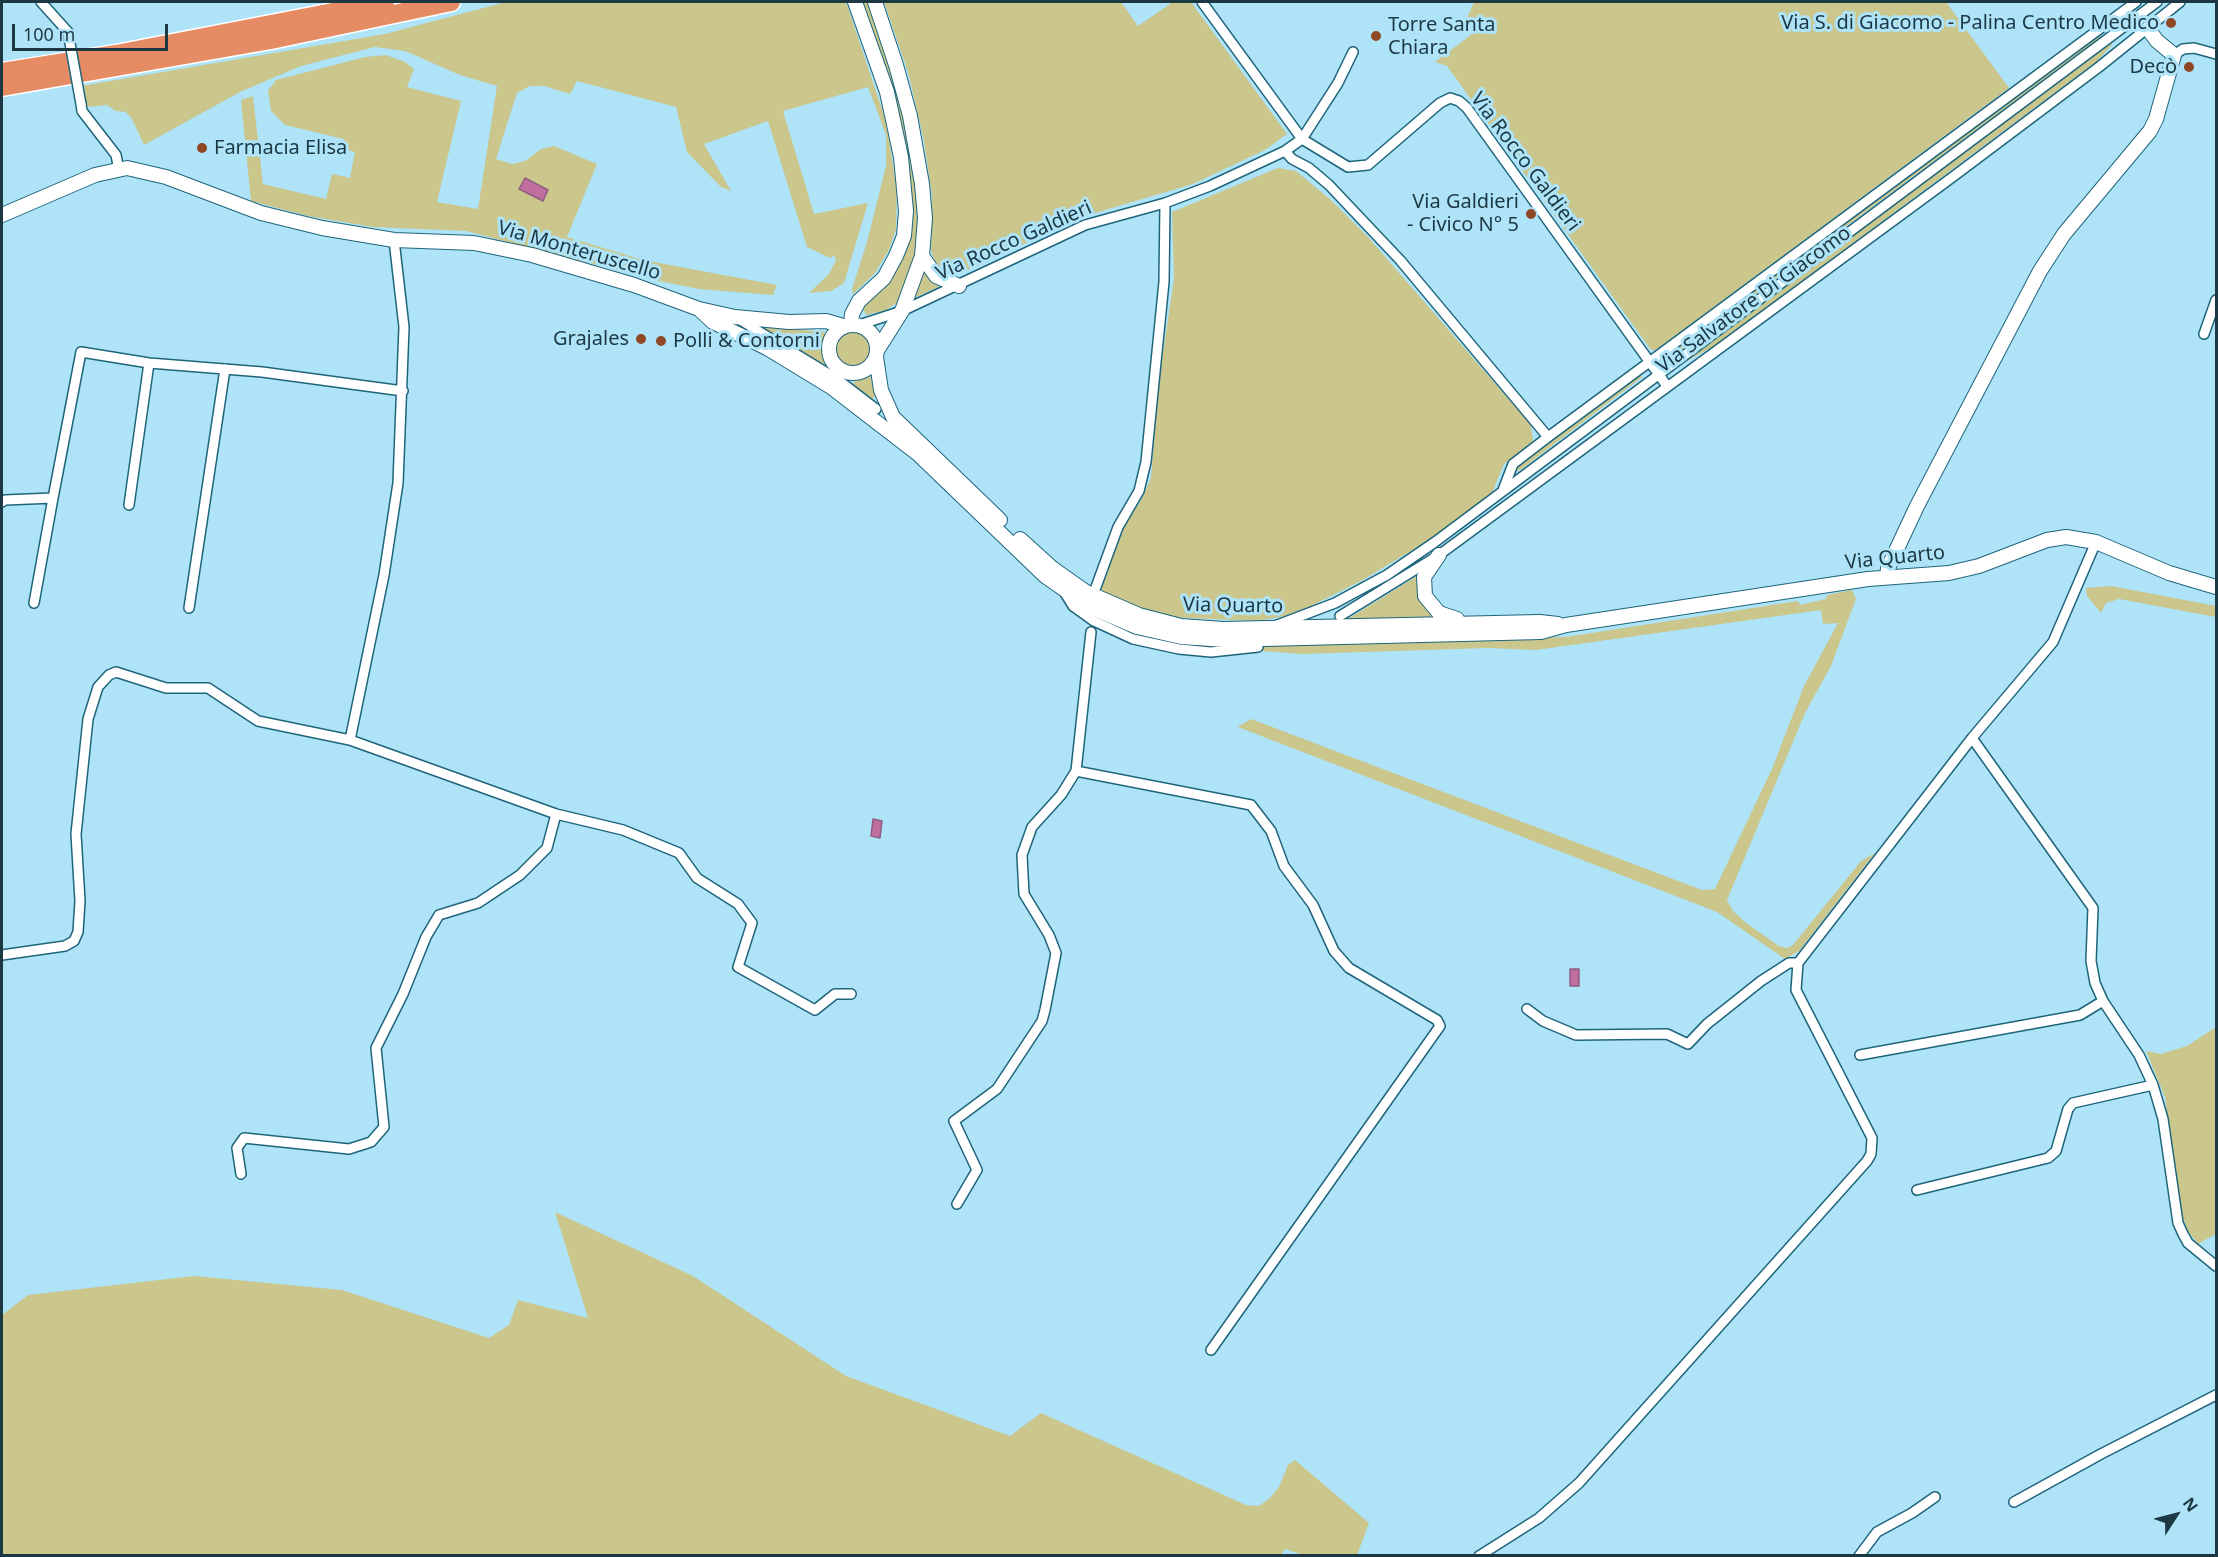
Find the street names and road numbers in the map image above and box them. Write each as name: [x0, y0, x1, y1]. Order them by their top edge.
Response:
street label: Via Rocco Galdieri: [1465, 88, 1585, 236]
street label: Via Rocco Galdieri: [933, 196, 1095, 286]
street label: Via Monteruscello: [495, 216, 663, 286]
street label: Via Salvatore Di Giacomo: [1652, 221, 1856, 379]
street label: Via Quarto: [1844, 541, 1946, 575]
street label: Via Quarto: [1183, 593, 1283, 619]

